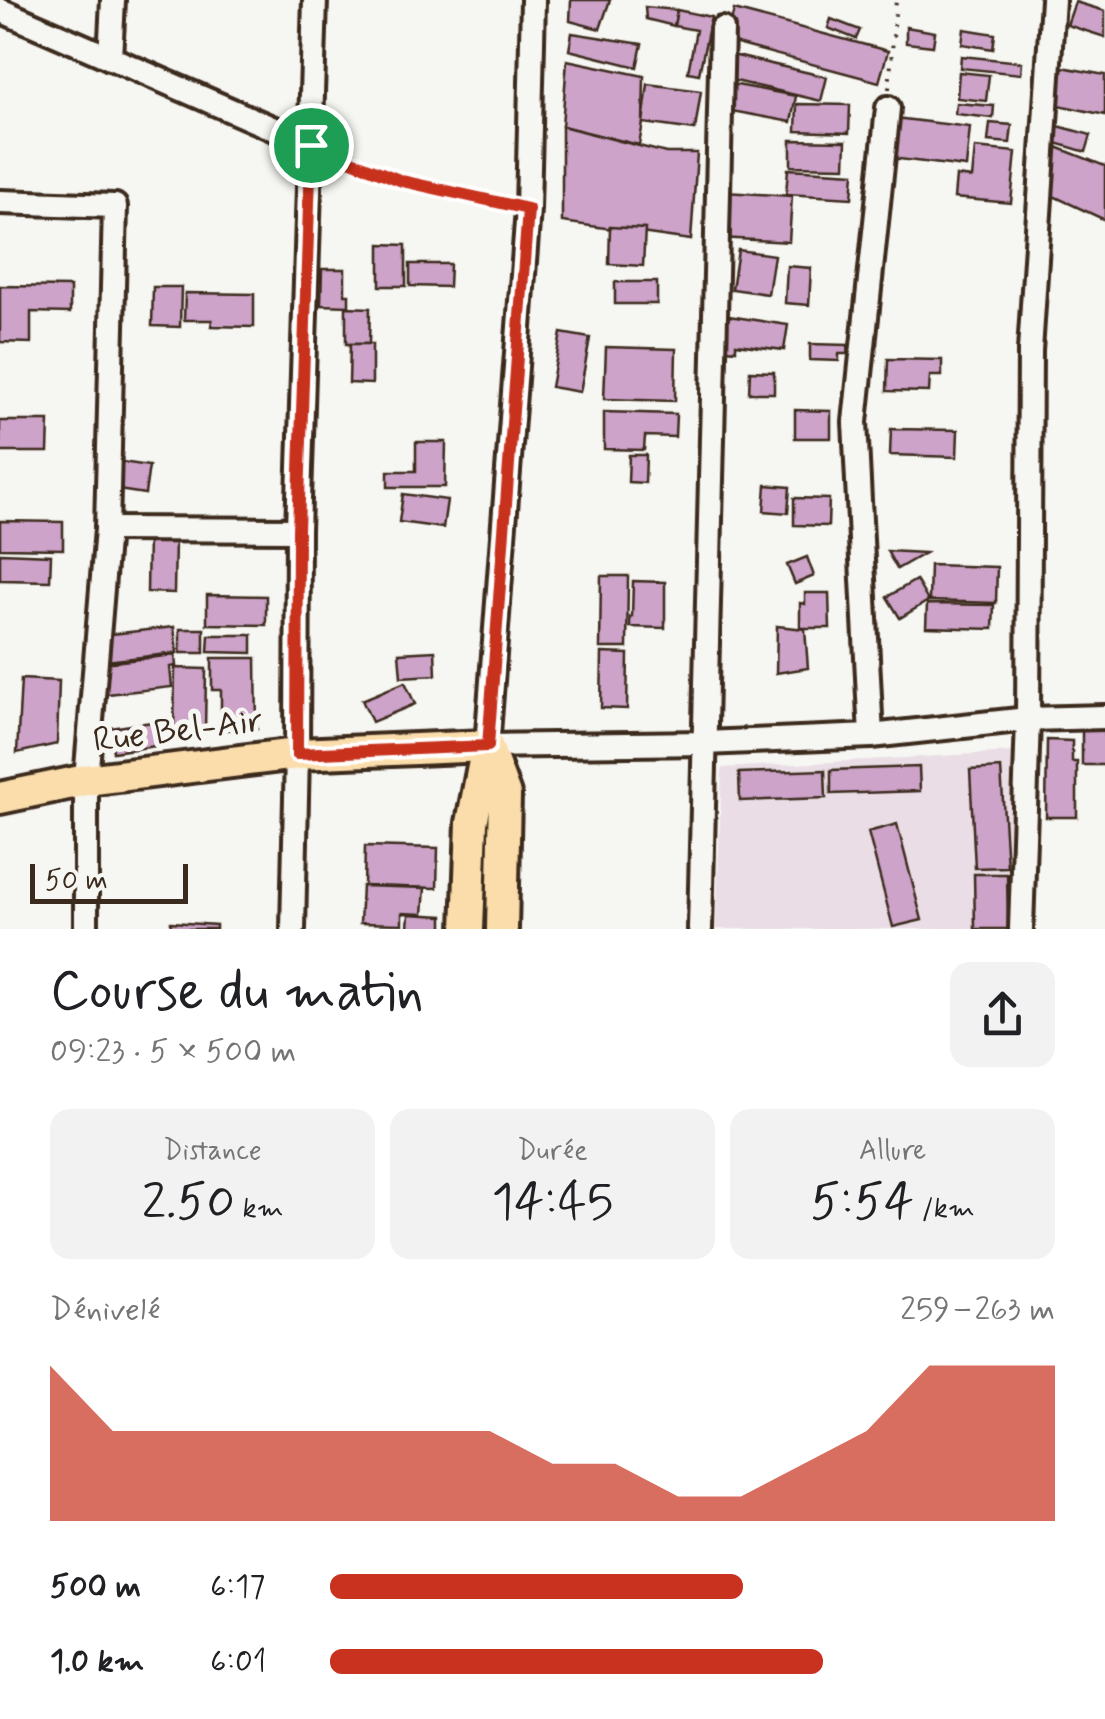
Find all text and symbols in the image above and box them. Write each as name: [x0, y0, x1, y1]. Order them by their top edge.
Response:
pin: [269, 103, 354, 188]
icon: arrive: [284, 118, 339, 173]
street label: Rue Bel-Air: [90, 698, 266, 764]
scale bar: [30, 859, 188, 904]
text: 50 m: [45, 863, 108, 900]
text: Course du matin: [50, 957, 424, 1029]
button: share: [950, 962, 1055, 1067]
text: 09:23 · 5 × 500 m: [50, 1031, 296, 1073]
text: Distance: [163, 1133, 262, 1170]
text: Durée: [517, 1133, 588, 1170]
text: Allure: [859, 1133, 926, 1170]
text: 2.50: [142, 1170, 235, 1236]
text: 14:45: [492, 1170, 613, 1236]
text: 5:54: [810, 1170, 914, 1236]
text: km: [235, 1191, 283, 1228]
text: /km: [914, 1191, 975, 1228]
text: Dénivelé: [50, 1289, 160, 1331]
text: 259–263 m: [900, 1289, 1055, 1331]
text: 500 m: [50, 1566, 141, 1608]
text: 6:17: [210, 1566, 265, 1608]
text: 1.0 km: [50, 1641, 144, 1683]
text: 6:01: [210, 1641, 267, 1683]

